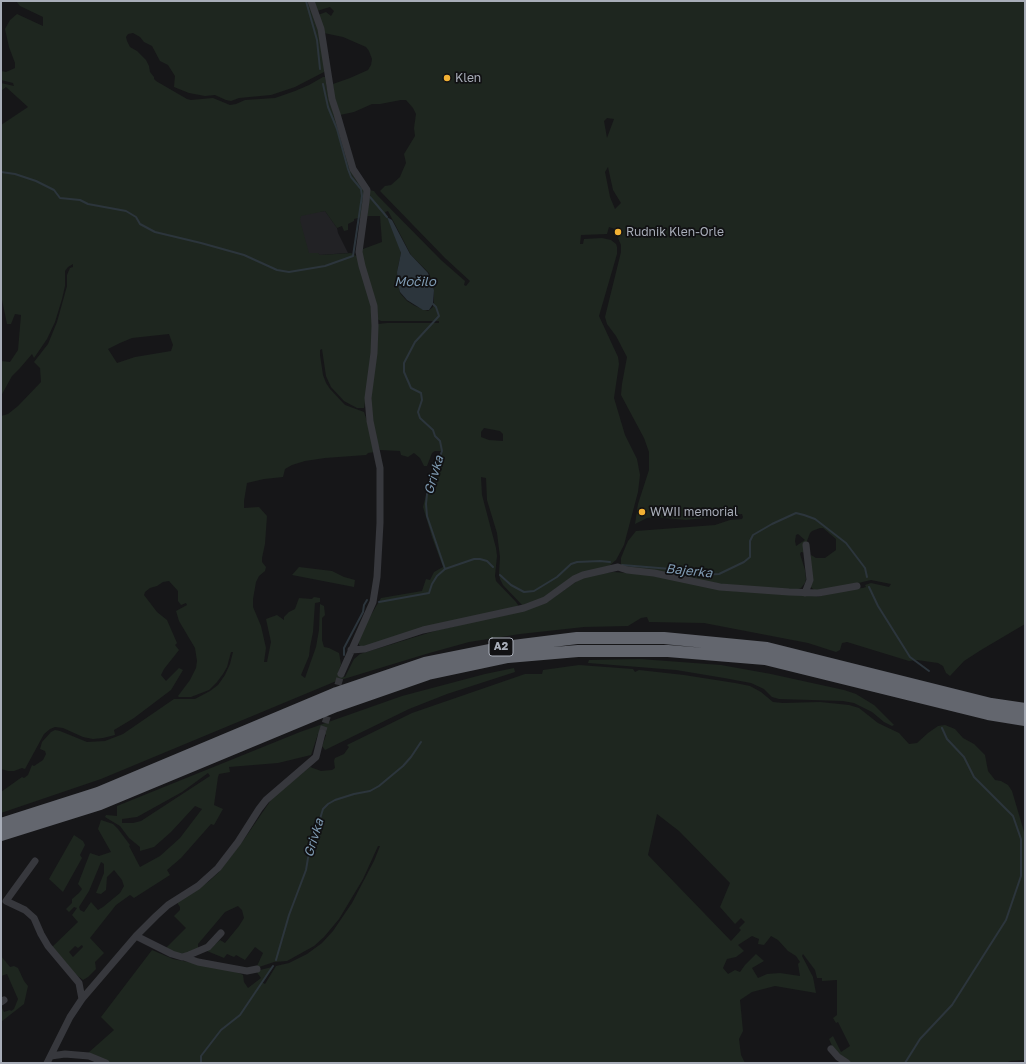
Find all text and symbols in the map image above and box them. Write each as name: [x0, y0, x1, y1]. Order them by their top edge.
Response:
place label: Klen: [455, 71, 481, 85]
marker: Klen: [442, 73, 452, 83]
place label: Rudnik Klen-Orle: [626, 225, 724, 239]
marker: Rudnik Klen-Orle: [613, 227, 623, 237]
water label: Močilo: [394, 274, 436, 290]
water label: Grivka: [421, 454, 447, 496]
place label: WWII memorial: [650, 505, 738, 519]
marker: WWII memorial: [637, 507, 647, 517]
water label: Bajerka: [665, 561, 713, 581]
road number: A2: [489, 638, 513, 656]
water label: Grivka: [301, 817, 327, 859]

